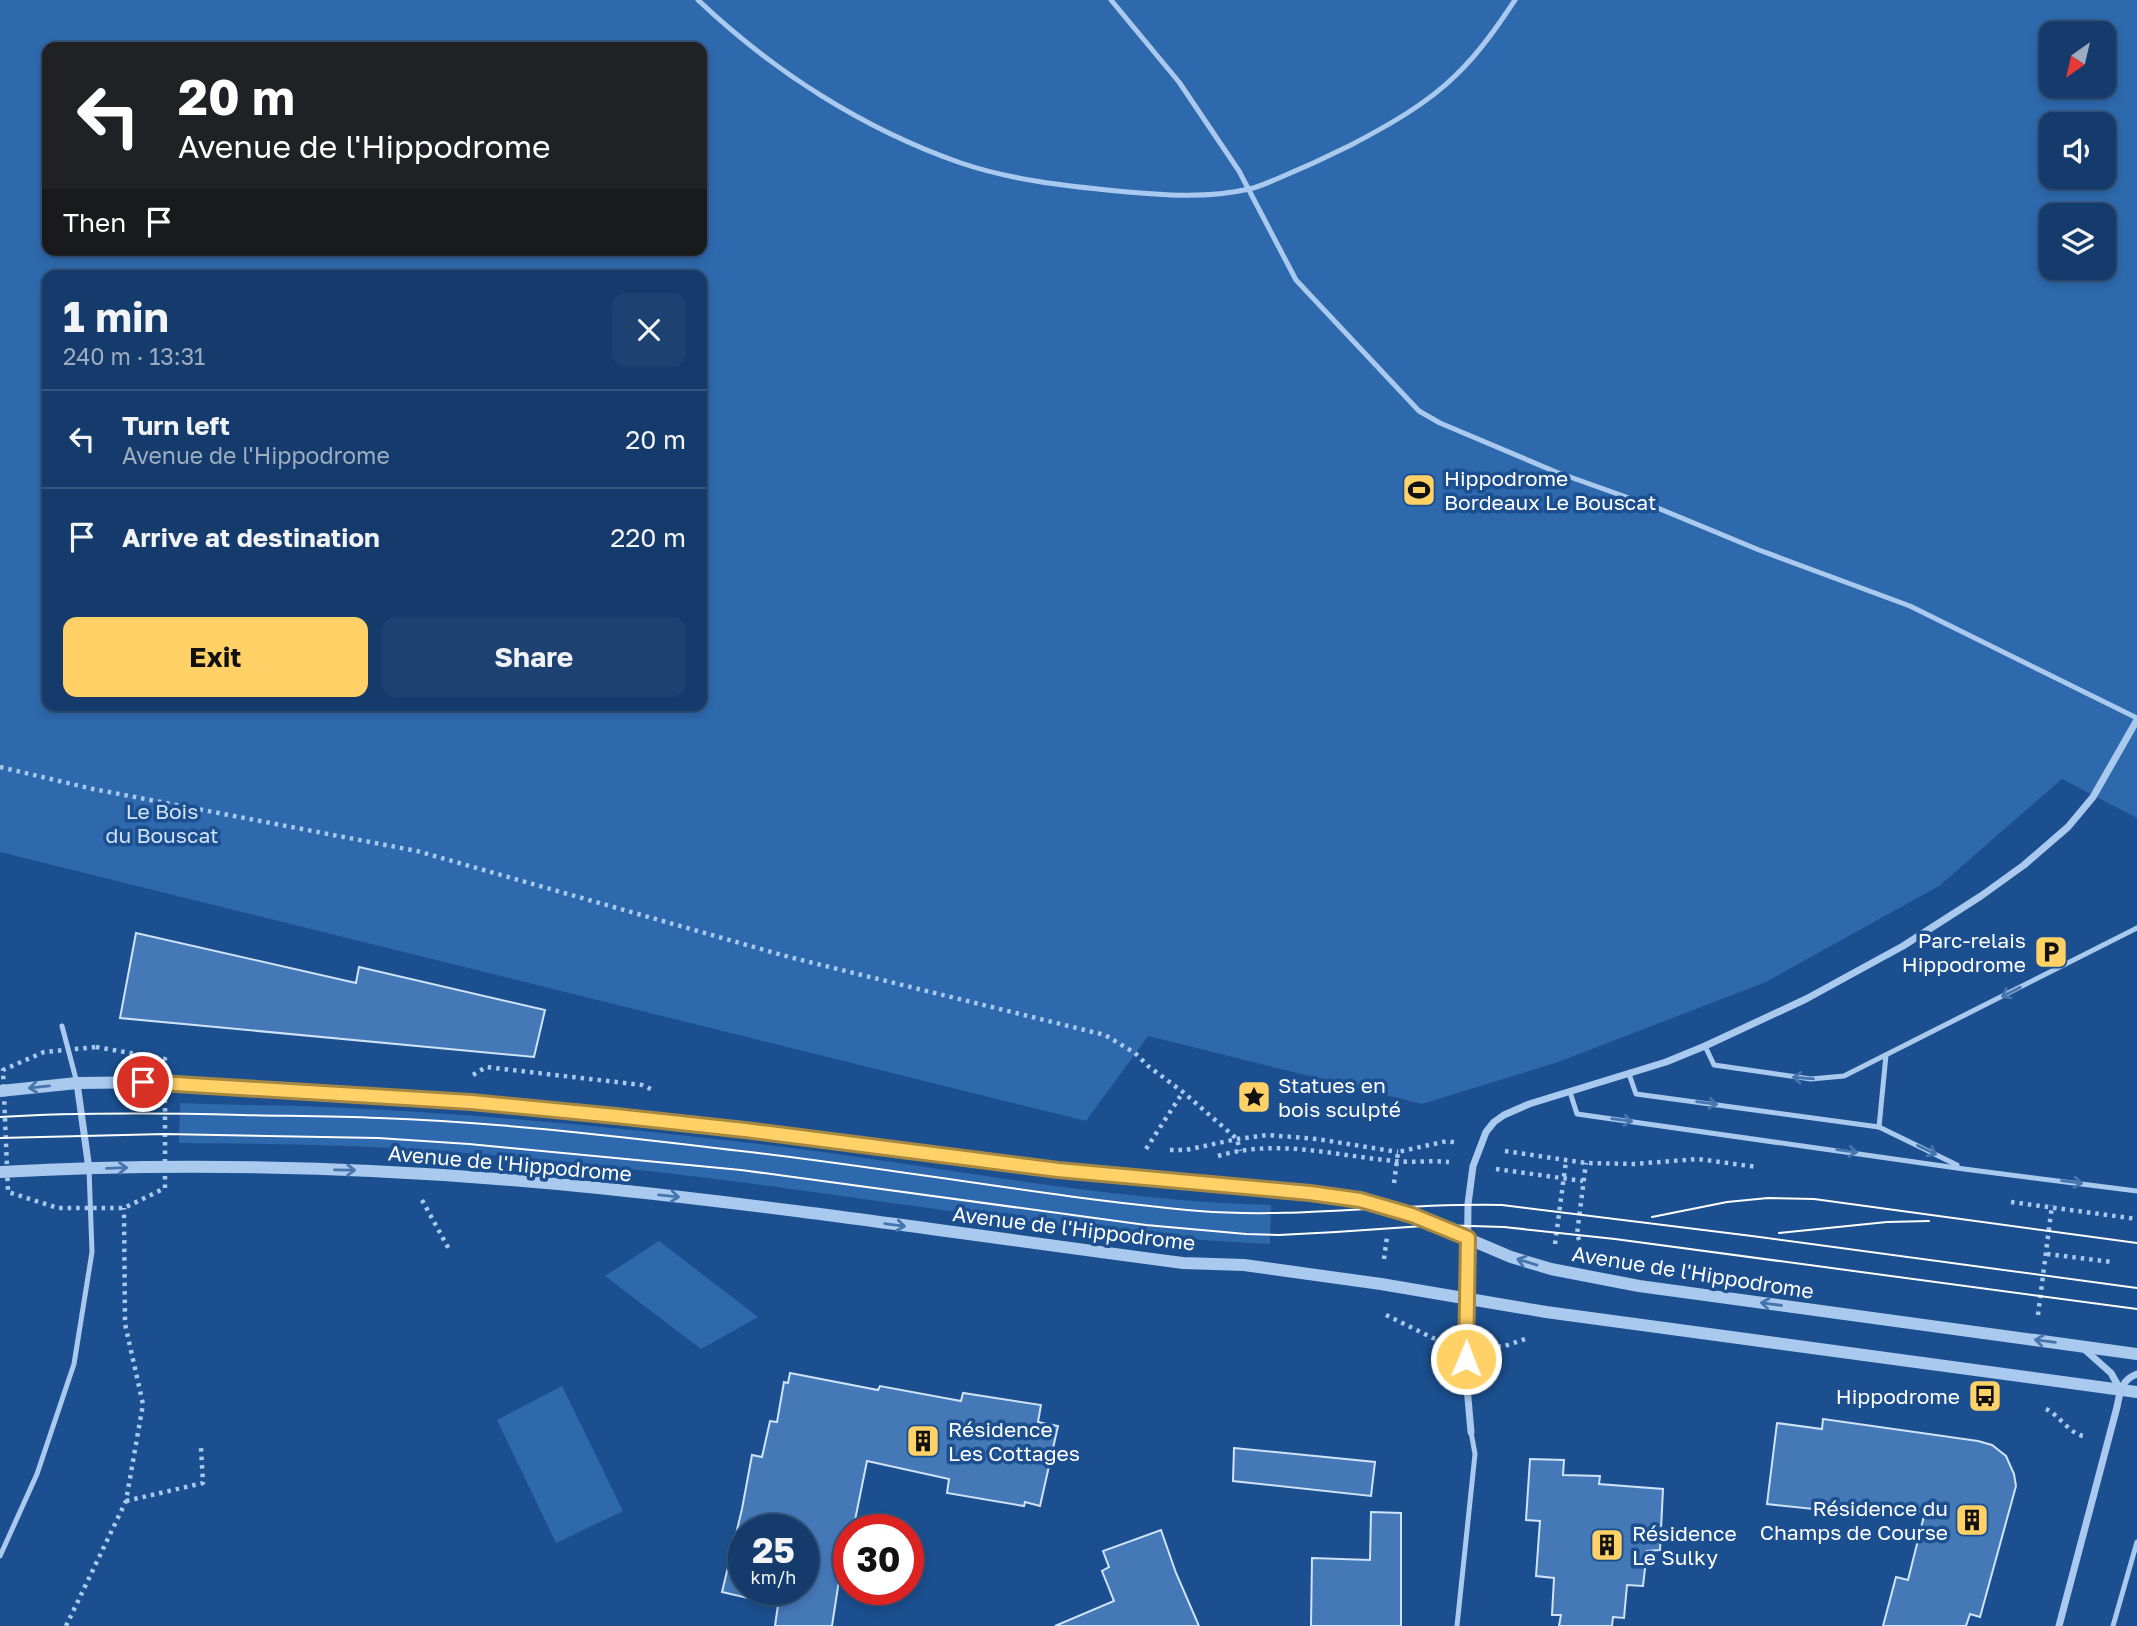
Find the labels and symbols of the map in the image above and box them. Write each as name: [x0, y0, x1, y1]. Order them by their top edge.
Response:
north arrow: [2039, 21, 2116, 98]
place label: Hippodrome Bordeaux Le Bouscat: [1444, 465, 1656, 515]
sports icon: Hippodrome Bordeaux Le Bouscat: [1400, 471, 1438, 509]
park label: Le Bois du Bouscat: [106, 798, 218, 848]
place label: Parc-relais Hippodrome: [1902, 927, 2026, 977]
parking icon: Parc-relais Hippodrome: [2032, 933, 2070, 971]
one-way arrow: [2001, 985, 2021, 999]
pin: [113, 1052, 173, 1112]
one-way arrow: [1792, 1071, 1815, 1084]
place label: Statues en bois sculpté: [1278, 1072, 1401, 1122]
place icon: Statues en bois sculpté: [1235, 1078, 1273, 1116]
one-way arrow: [29, 1080, 51, 1093]
one-way arrow: [1695, 1097, 1718, 1110]
one-way arrow: [1610, 1114, 1632, 1127]
street label: Avenue de l'Hippodrome: [387, 1139, 633, 1187]
one-way arrow: [1916, 1144, 1937, 1158]
one-way arrow: [1835, 1145, 1858, 1158]
one-way arrow: [105, 1161, 128, 1175]
one-way arrow: [333, 1163, 356, 1177]
one-way arrow: [2060, 1176, 2083, 1189]
one-way arrow: [657, 1190, 680, 1203]
street label: Avenue de l'Hippodrome: [951, 1200, 1197, 1256]
one-way arrow: [883, 1219, 906, 1232]
street label: Avenue de l'Hippodrome: [1570, 1240, 1816, 1304]
one-way arrow: [1516, 1254, 1538, 1267]
one-way arrow: [1760, 1297, 1783, 1310]
position arrow: [1429, 1322, 1503, 1396]
one-way arrow: [2034, 1334, 2057, 1347]
bus stop icon: Hippodrome: [1966, 1377, 2004, 1415]
place label: Hippodrome: [1836, 1383, 1960, 1409]
place label: Résidence Les Cottages: [948, 1416, 1080, 1466]
building icon: Résidence Les Cottages: [904, 1422, 942, 1460]
place label: Résidence du Champs de Course: [1760, 1495, 1948, 1545]
building icon: Résidence du Champs de Course: [1953, 1501, 1991, 1539]
speed limit sign: 30: [833, 1514, 924, 1605]
place label: Résidence Le Sulky: [1632, 1520, 1737, 1570]
building icon: Résidence Le Sulky: [1588, 1526, 1626, 1564]

